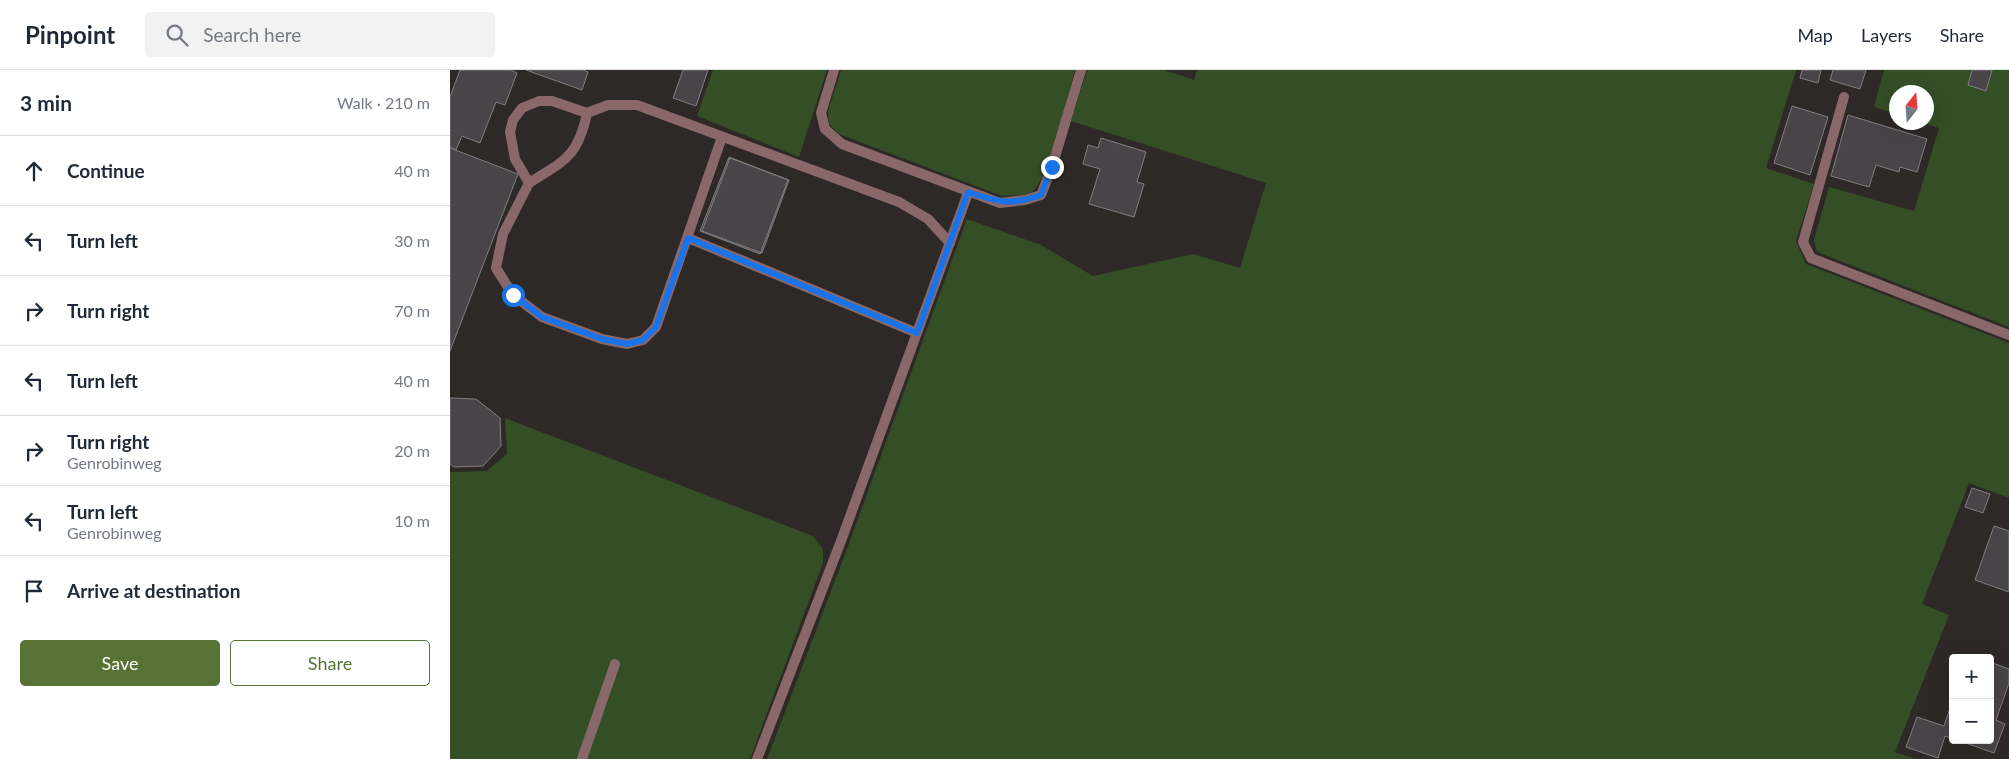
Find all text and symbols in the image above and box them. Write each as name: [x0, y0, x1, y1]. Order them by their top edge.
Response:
search box: [145, 12, 495, 57]
text: Pinpoint: [25, 20, 115, 49]
icon: search: [163, 21, 191, 49]
text: Search here: [203, 23, 301, 46]
text: Map: [1797, 24, 1833, 46]
text: Layers: [1861, 24, 1912, 46]
text: Share: [1940, 24, 1984, 46]
north arrow: [1889, 85, 1934, 130]
text: 3 min: [20, 90, 72, 115]
text: Walk · 210 m: [337, 93, 430, 112]
route end: [1041, 156, 1064, 179]
icon: ahead: [20, 157, 48, 185]
text: Continue: [67, 159, 145, 182]
text: 40 m: [394, 161, 430, 180]
icon: left: [20, 227, 48, 255]
text: Turn left: [67, 229, 138, 252]
text: 30 m: [394, 231, 430, 250]
route start: [502, 284, 525, 307]
icon: right: [20, 297, 48, 325]
text: Turn right: [67, 299, 149, 322]
text: 70 m: [394, 301, 430, 320]
icon: left: [20, 367, 48, 395]
text: Turn left: [67, 369, 138, 392]
text: 40 m: [394, 371, 430, 390]
text: Turn right: [67, 430, 149, 453]
icon: right: [20, 437, 48, 465]
text: 20 m: [394, 441, 430, 460]
text: Genrobinweg: [67, 453, 161, 472]
text: Turn left: [67, 500, 138, 523]
icon: left: [20, 507, 48, 535]
text: 10 m: [394, 511, 430, 530]
text: Genrobinweg: [67, 523, 161, 542]
icon: arrive: [20, 577, 48, 605]
text: Arrive at destination: [67, 579, 240, 602]
button: Save: [20, 640, 220, 686]
button: Share: [230, 640, 430, 686]
map controls: [1949, 654, 1994, 744]
button: +: [1949, 654, 1994, 699]
button: −: [1949, 699, 1994, 744]

